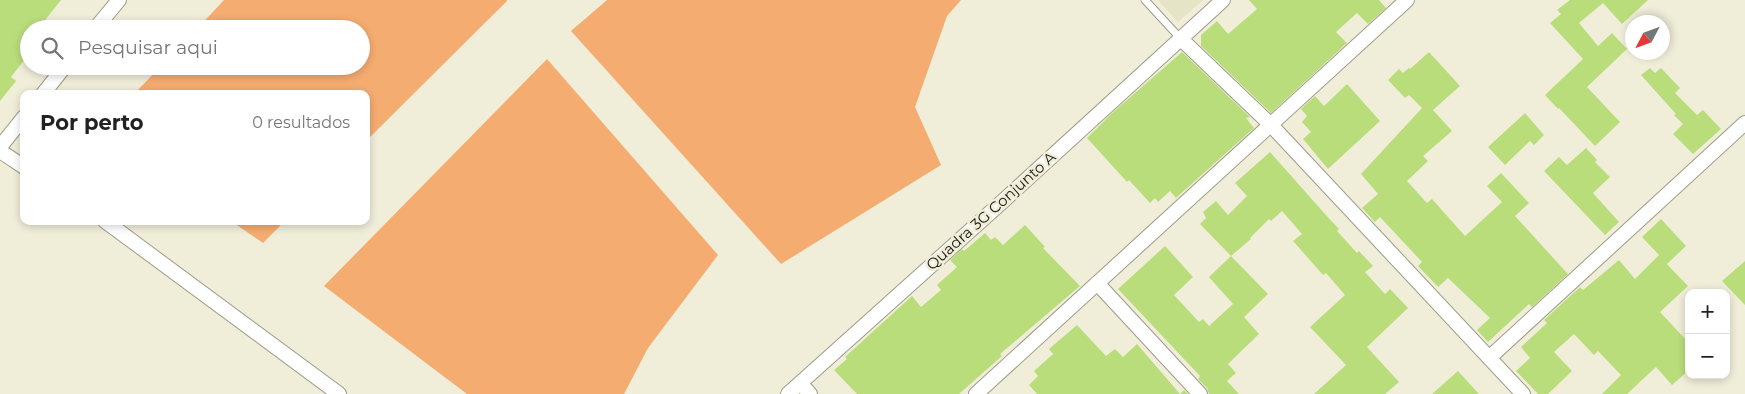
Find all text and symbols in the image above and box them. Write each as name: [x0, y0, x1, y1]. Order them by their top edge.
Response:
north arrow: [1625, 15, 1670, 60]
search box: [20, 20, 370, 75]
icon: search: [38, 34, 66, 62]
text: Pesquisar aqui: [78, 36, 218, 59]
text: Por perto: [40, 110, 144, 135]
text: 0 resultados: [252, 113, 350, 132]
street label: Quadra 3G Conjunto A: [922, 147, 1060, 274]
map controls: [1685, 289, 1730, 379]
button: +: [1685, 289, 1730, 334]
button: −: [1685, 334, 1730, 379]

